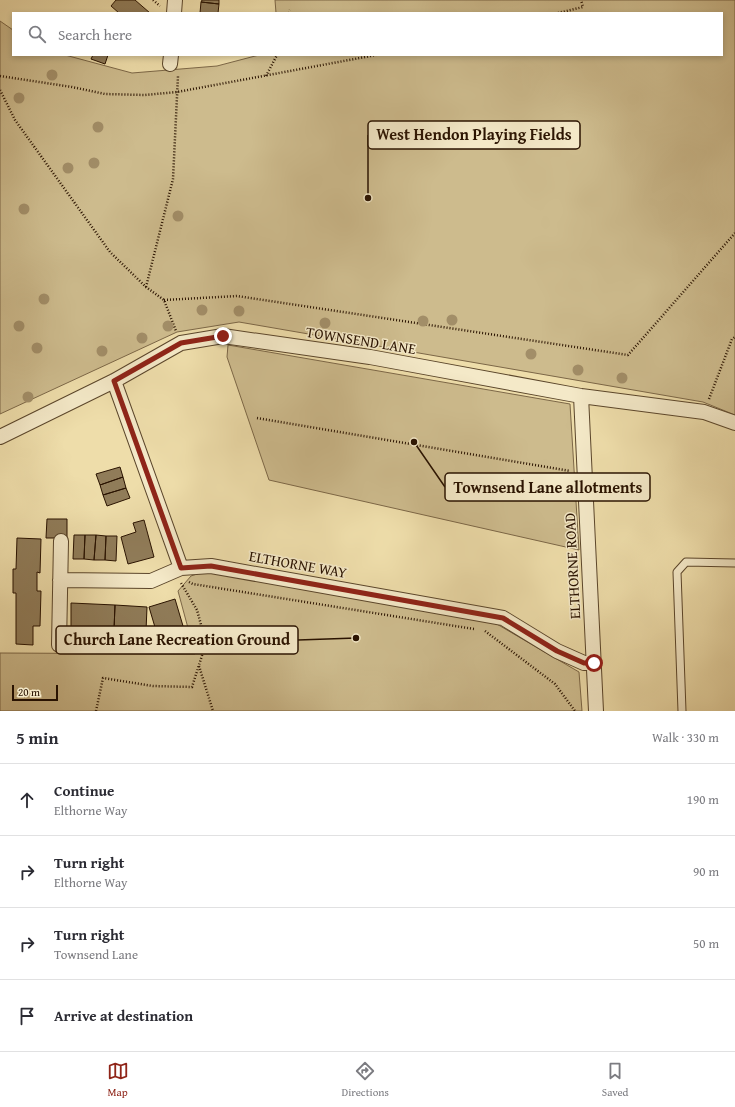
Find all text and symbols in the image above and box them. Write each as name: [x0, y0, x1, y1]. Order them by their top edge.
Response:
search box: [12, 12, 723, 56]
icon: search: [26, 23, 48, 45]
text: Search here: [58, 24, 132, 45]
callout: West Hendon Playing Fields: [368, 121, 580, 149]
text: West Hendon Playing Fields: [376, 122, 572, 146]
street label: TOWNSEND LANE: [305, 321, 418, 359]
route end: [214, 327, 232, 345]
callout: Townsend Lane allotments: [445, 473, 650, 501]
text: Townsend Lane allotments: [454, 475, 643, 499]
street label: ELTHORNE ROAD: [559, 512, 585, 620]
street label: ELTHORNE WAY: [247, 545, 349, 583]
callout: Church Lane Recreation Ground: [56, 626, 298, 654]
text: Church Lane Recreation Ground: [64, 627, 291, 651]
route start: [585, 654, 603, 672]
scale bar: [12, 683, 58, 702]
text: 20 m: [18, 684, 40, 700]
text: 5 min: [16, 725, 58, 750]
text: Walk · 330 m: [652, 728, 719, 747]
text: Continue: [54, 780, 115, 801]
icon: ahead: [16, 789, 38, 811]
text: 190 m: [687, 790, 719, 809]
text: Elthorne Way: [54, 801, 128, 820]
text: Turn right: [54, 852, 125, 873]
icon: right: [16, 861, 38, 883]
text: 90 m: [693, 862, 719, 881]
text: Elthorne Way: [54, 873, 128, 892]
text: Turn right: [54, 924, 125, 945]
icon: right: [16, 933, 38, 955]
text: 50 m: [693, 934, 719, 953]
text: Townsend Lane: [54, 945, 138, 964]
icon: arrive: [16, 1005, 38, 1027]
text: Arrive at destination: [54, 1005, 193, 1026]
tab: Map: [107, 1060, 129, 1100]
tab: Directions: [342, 1060, 389, 1100]
tab: Saved: [602, 1060, 628, 1100]

